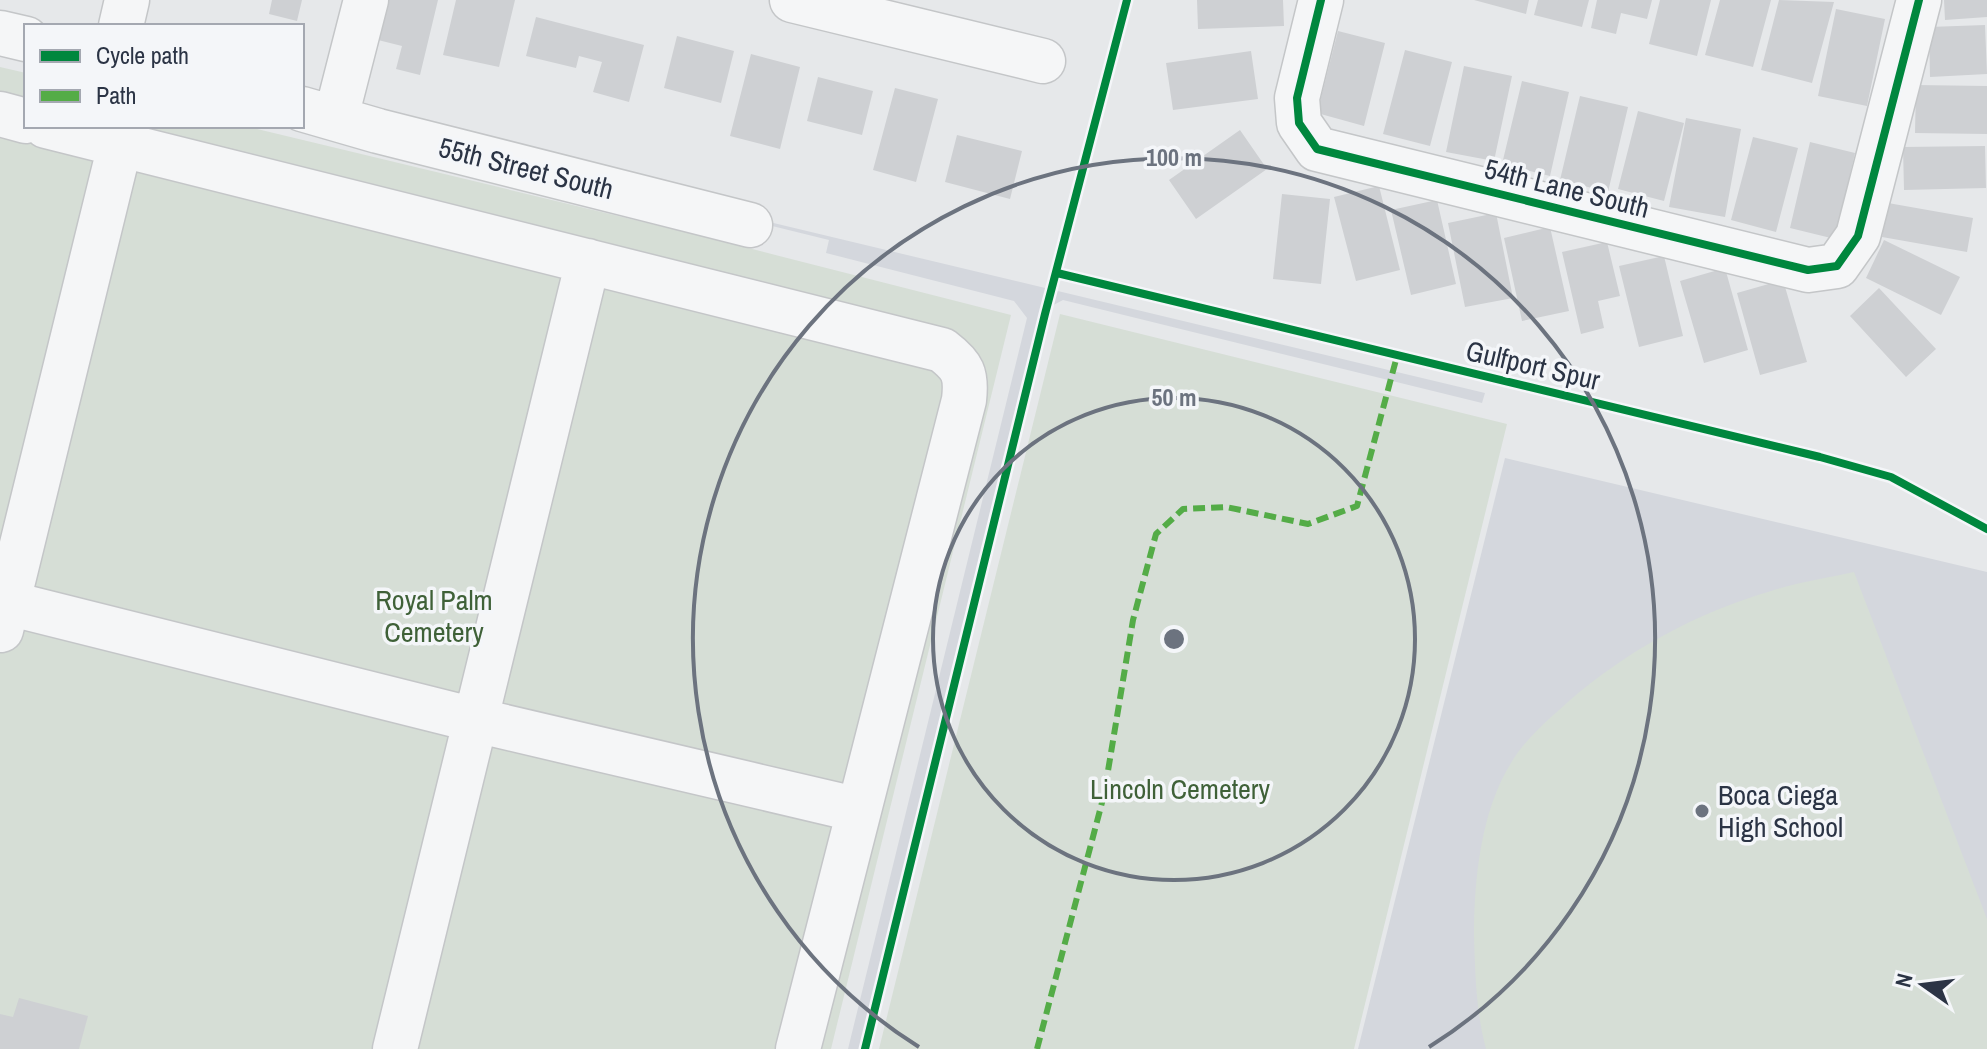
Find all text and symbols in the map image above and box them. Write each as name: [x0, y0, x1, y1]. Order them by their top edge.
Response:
legend: [24, 24, 304, 128]
text: Cycle path: [96, 39, 189, 71]
text: Path: [96, 79, 137, 111]
street label: 55th Street South: [435, 128, 617, 208]
text: 100 m: [1146, 141, 1202, 173]
street label: 54th Lane South: [1481, 149, 1653, 227]
street label: Gulfport Spur: [1462, 331, 1604, 399]
text: 50 m: [1152, 381, 1196, 413]
park label: Royal Palm Cemetery: [375, 581, 493, 651]
centre of rings: [1160, 625, 1188, 653]
park label: Lincoln Cemetery: [1090, 770, 1270, 808]
place label: Boca Ciega High School: [1718, 776, 1843, 846]
marker: Boca Ciega High School: [1693, 802, 1711, 820]
north arrow: [1883, 945, 1963, 1025]
text: N: [1887, 970, 1920, 990]

